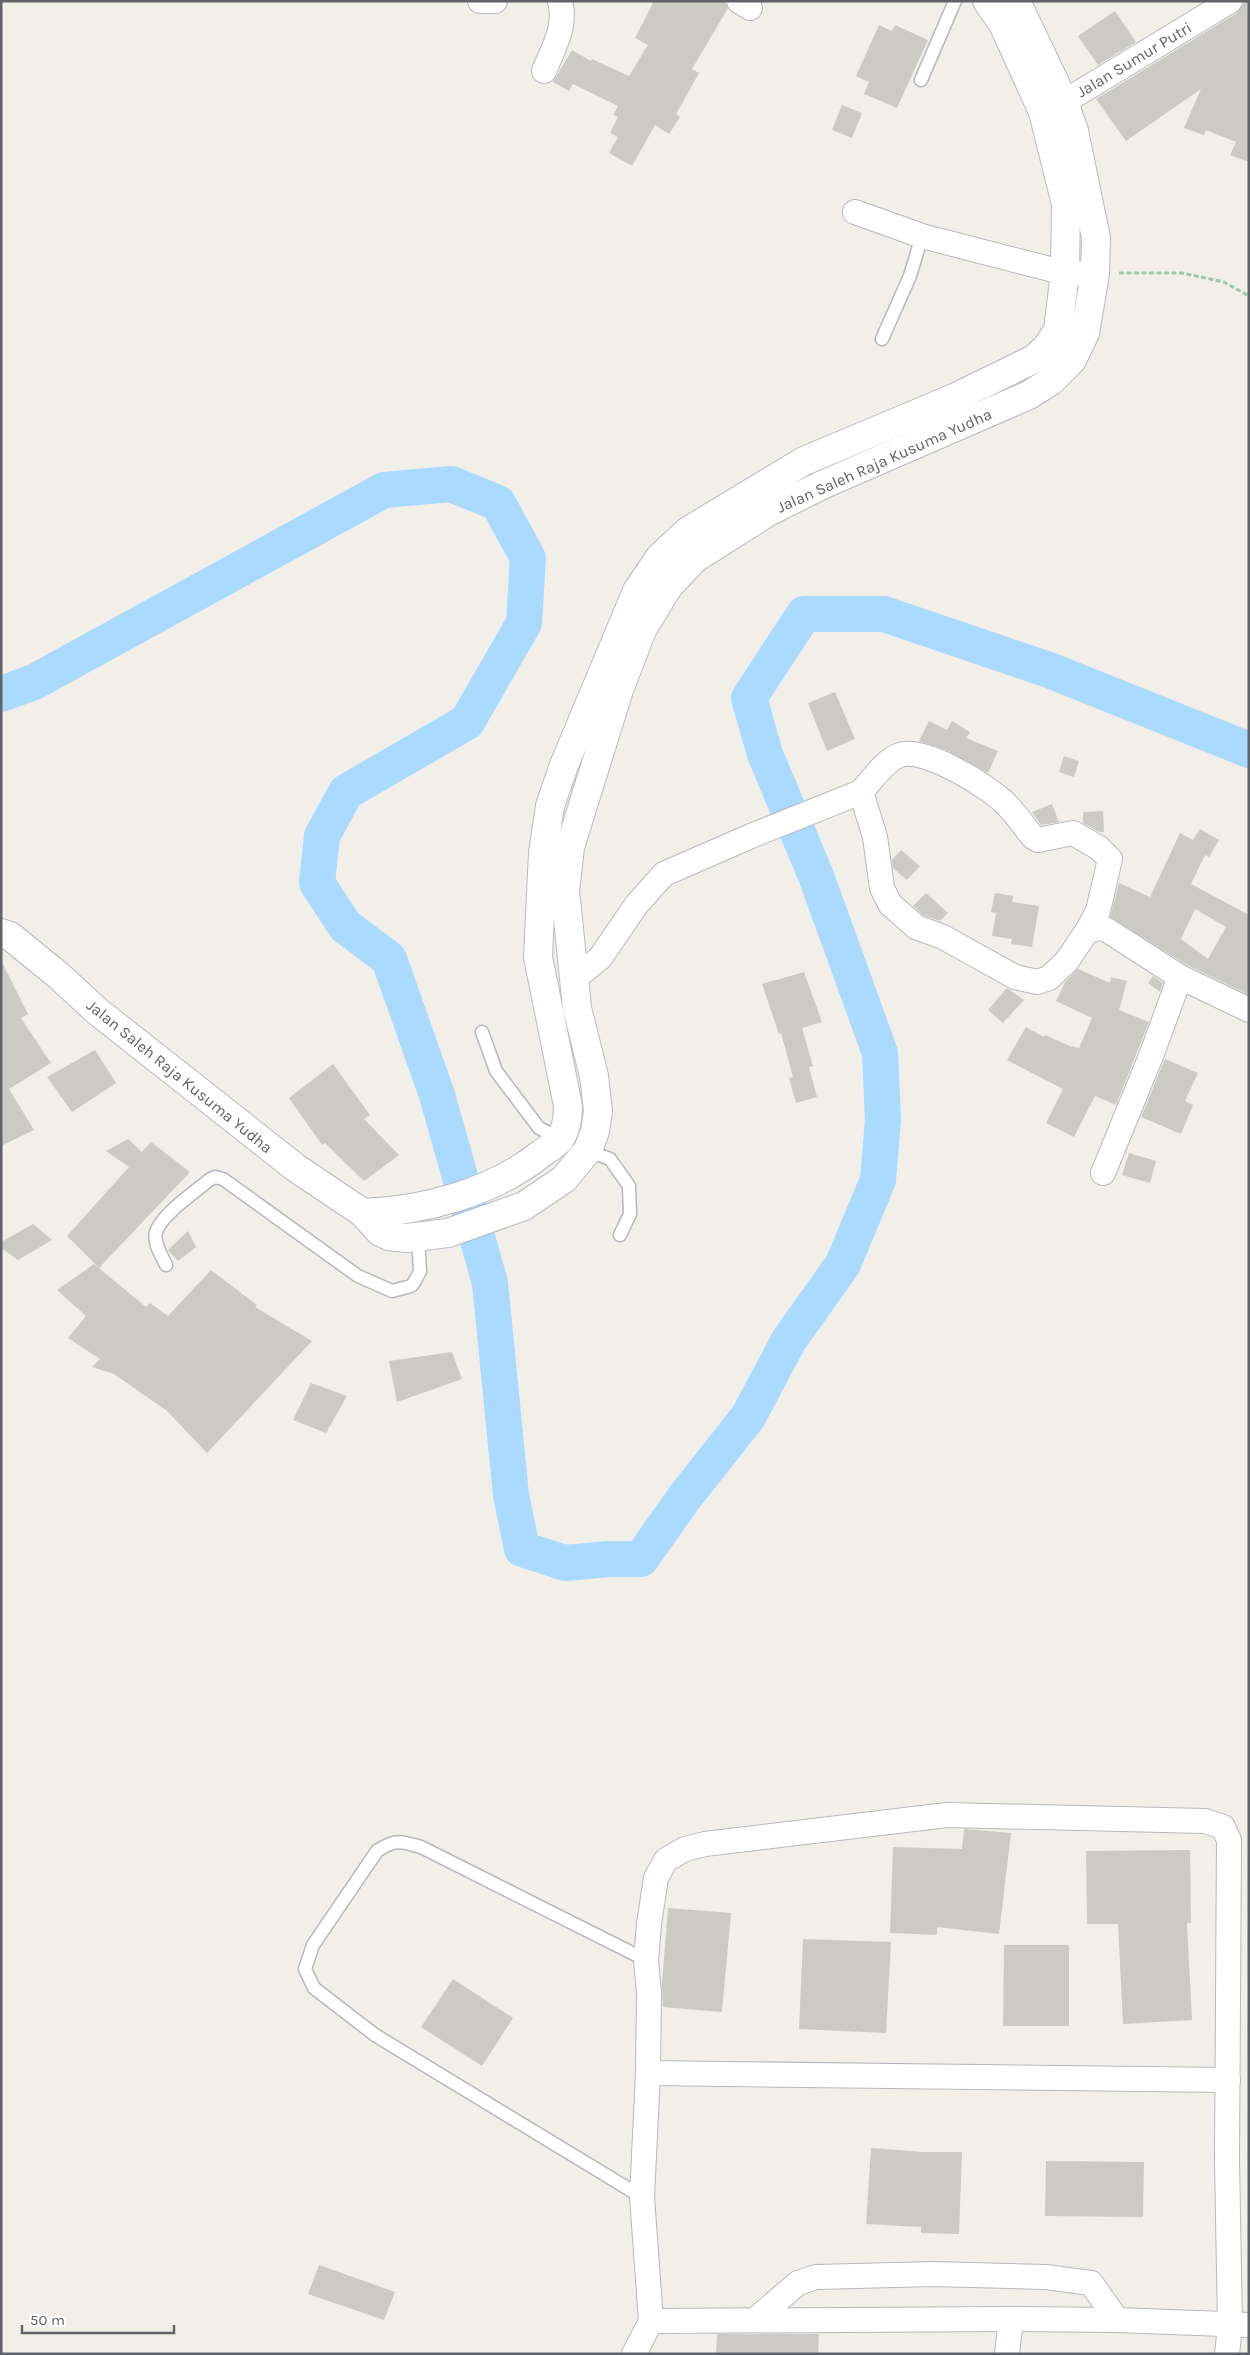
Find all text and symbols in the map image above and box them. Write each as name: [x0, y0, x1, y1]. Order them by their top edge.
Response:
street label: Jalan Sumur Putri: [1073, 18, 1195, 101]
street label: Jalan Saleh Raja Kusuma Yudha: [774, 404, 995, 517]
street label: Jalan Saleh Raja Kusuma Yudha: [83, 996, 276, 1157]
scale bar: [22, 2302, 175, 2334]
text: 50 m: [30, 2311, 65, 2329]

